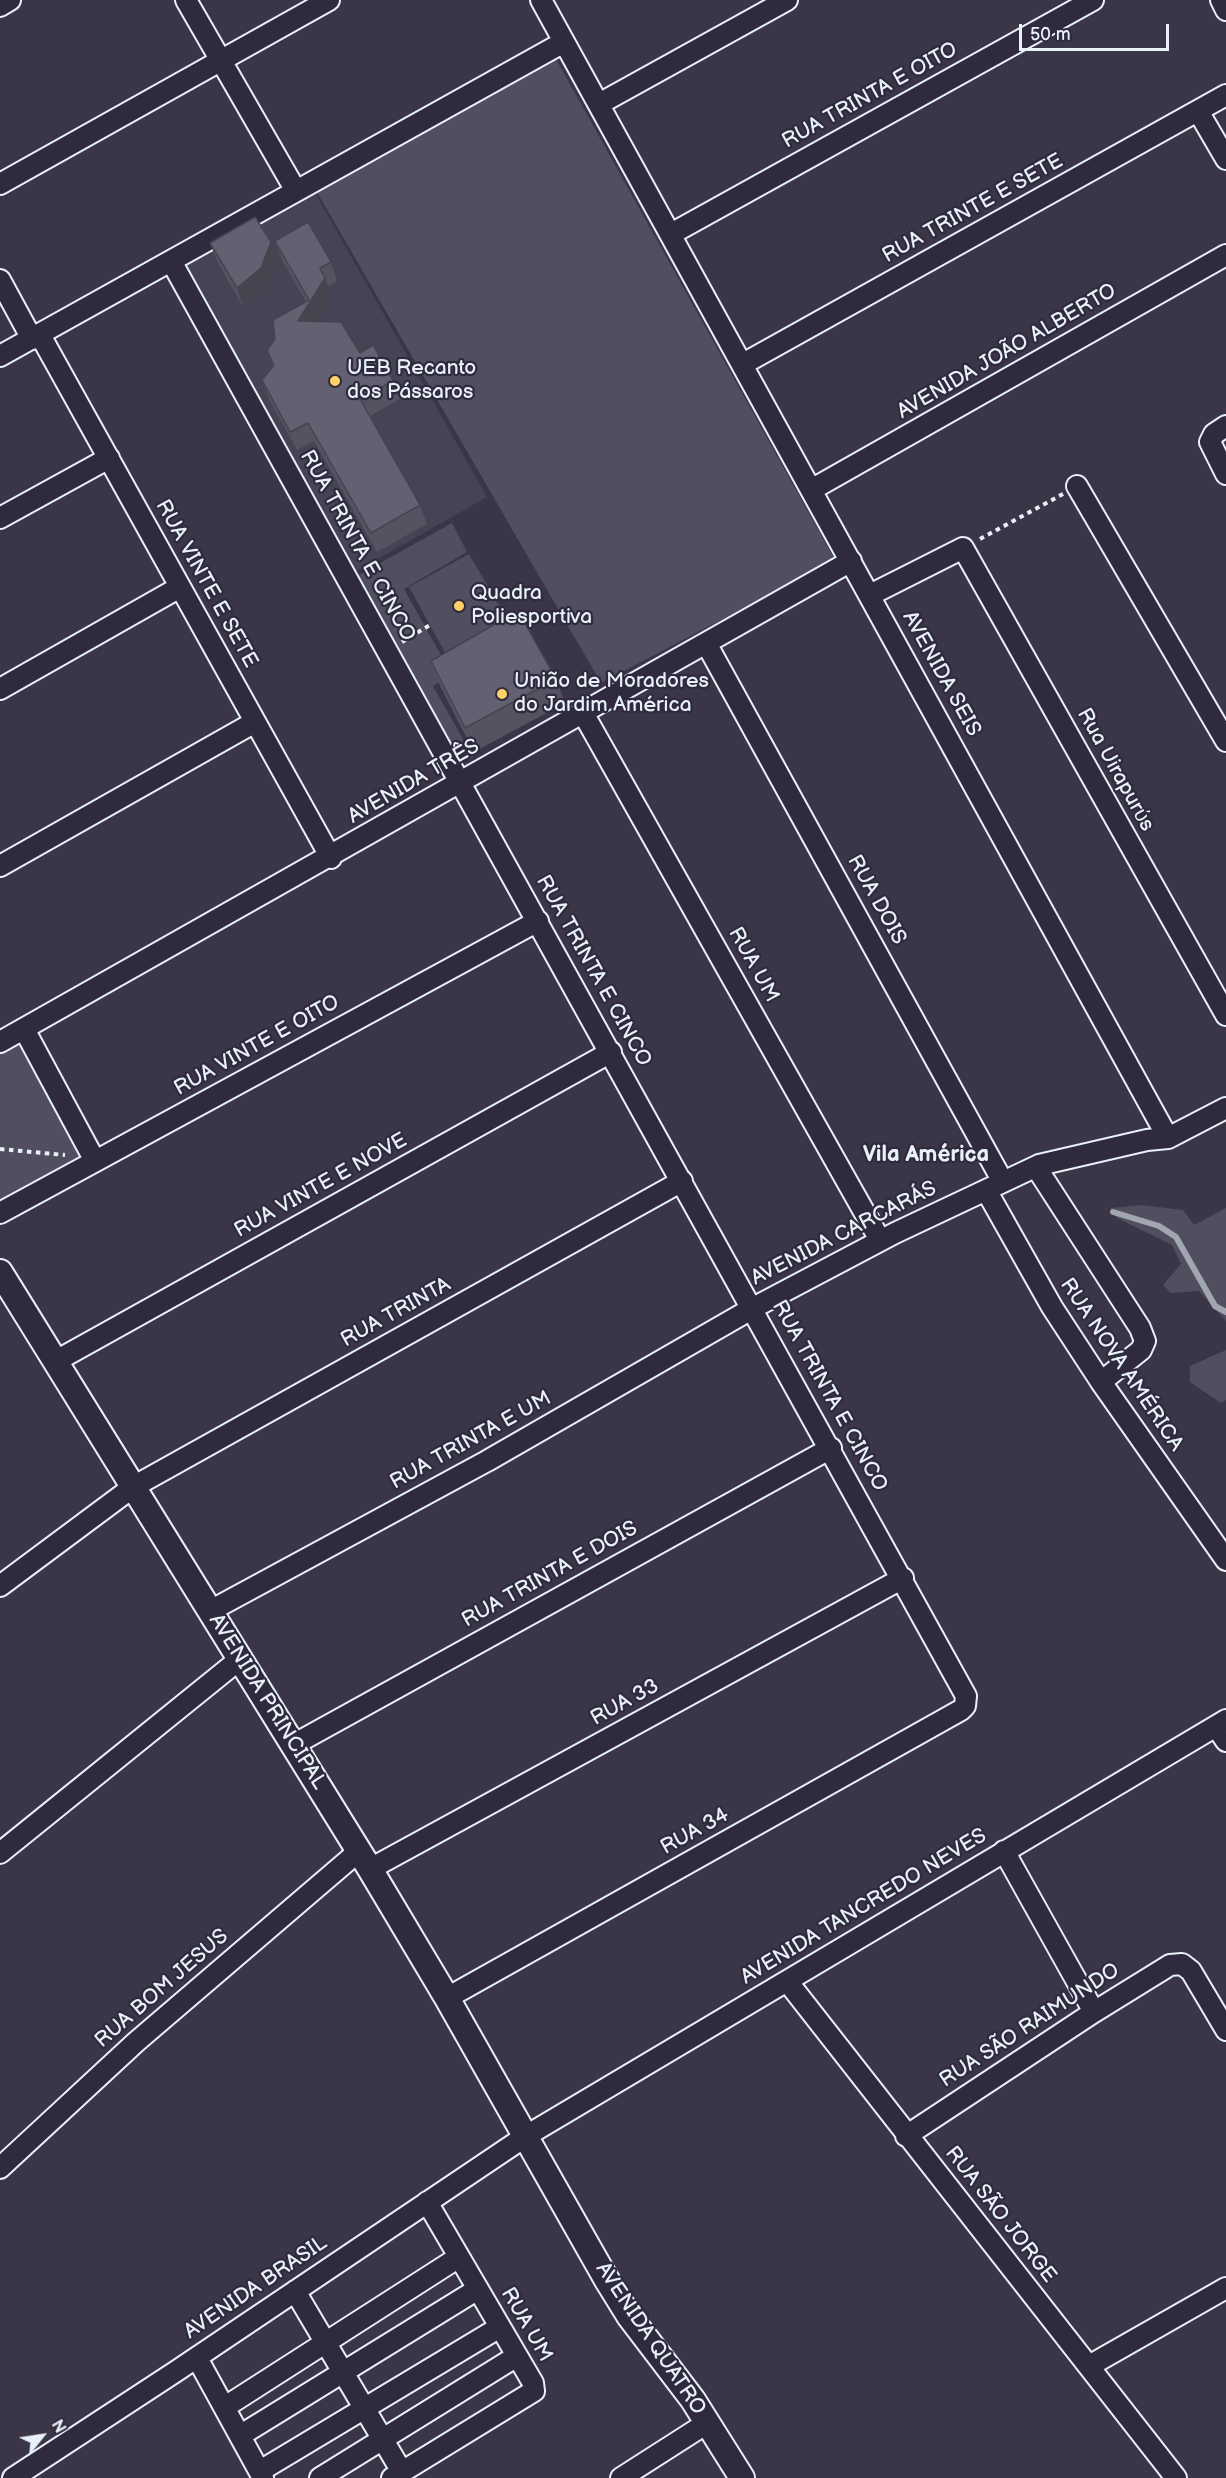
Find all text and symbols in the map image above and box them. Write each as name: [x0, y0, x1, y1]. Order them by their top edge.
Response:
scale bar: [1022, 12, 1172, 50]
text: 50 m: [1030, 24, 1071, 45]
street label: RUA TRINTA E OITO: [778, 37, 962, 155]
street label: RUA TRINTE E SETE: [878, 149, 1068, 269]
street label: AVENIDA JOÃO ALBERTO: [893, 279, 1121, 425]
place label: UEB Recanto dos Pássaros: [347, 356, 476, 406]
marker: UEB Recanto dos Pássaros: [328, 374, 342, 388]
street label: RUA TRINTA E CINCO: [294, 446, 420, 646]
street label: RUA VINTE E SETE: [149, 496, 263, 672]
place label: Quadra Poliesportiva: [471, 581, 592, 631]
marker: Quadra Poliesportiva: [452, 599, 466, 613]
street label: AVENIDA SEIS: [896, 607, 986, 741]
place label: União de Moradores do Jardim América: [514, 669, 709, 719]
marker: União de Moradores do Jardim América: [495, 687, 509, 701]
street label: Rua Uirapurύs: [1071, 704, 1159, 836]
street label: AVENIDA TRÊS: [344, 734, 484, 830]
street label: RUA DOIS: [841, 851, 911, 949]
street label: RUA TRINTA E CINCO: [530, 871, 656, 1071]
street label: RUA UM: [722, 923, 784, 1007]
street label: RUA VINTE E OITO: [170, 990, 344, 1102]
street label: RUA VINTE E NOVE: [230, 1128, 412, 1244]
district label: Vila América: [863, 1142, 989, 1168]
street label: AVENIDA CARCARÁS: [747, 1176, 941, 1292]
street label: RUA TRINTA: [337, 1273, 455, 1353]
street label: RUA NOVA AMÉRICA: [1054, 1274, 1188, 1456]
street label: RUA TRINTA E CINCO: [766, 1296, 892, 1496]
street label: RUA TRINTA E UM: [386, 1386, 556, 1496]
street label: RUA TRINTA E DOIS: [458, 1516, 642, 1634]
street label: AVENIDA PRINCIPAL: [203, 1610, 331, 1794]
street label: RUA 33: [586, 1674, 664, 1732]
street label: RUA 34: [657, 1803, 733, 1861]
street label: AVENIDA TANCREDO NEVES: [737, 1824, 991, 1990]
street label: RUA BOM JESUS: [90, 1924, 234, 2054]
street label: RUA SÃO RAIMUNDO: [935, 1958, 1125, 2094]
street label: RUA SÃO JORGE: [939, 2142, 1061, 2288]
street label: AVENIDA BRASIL: [180, 2231, 332, 2345]
street label: AVENIDA QUATRO: [590, 2258, 710, 2420]
street label: RUA UM: [495, 2283, 557, 2367]
north arrow: [12, 2406, 72, 2466]
text: N: [47, 2417, 69, 2437]

